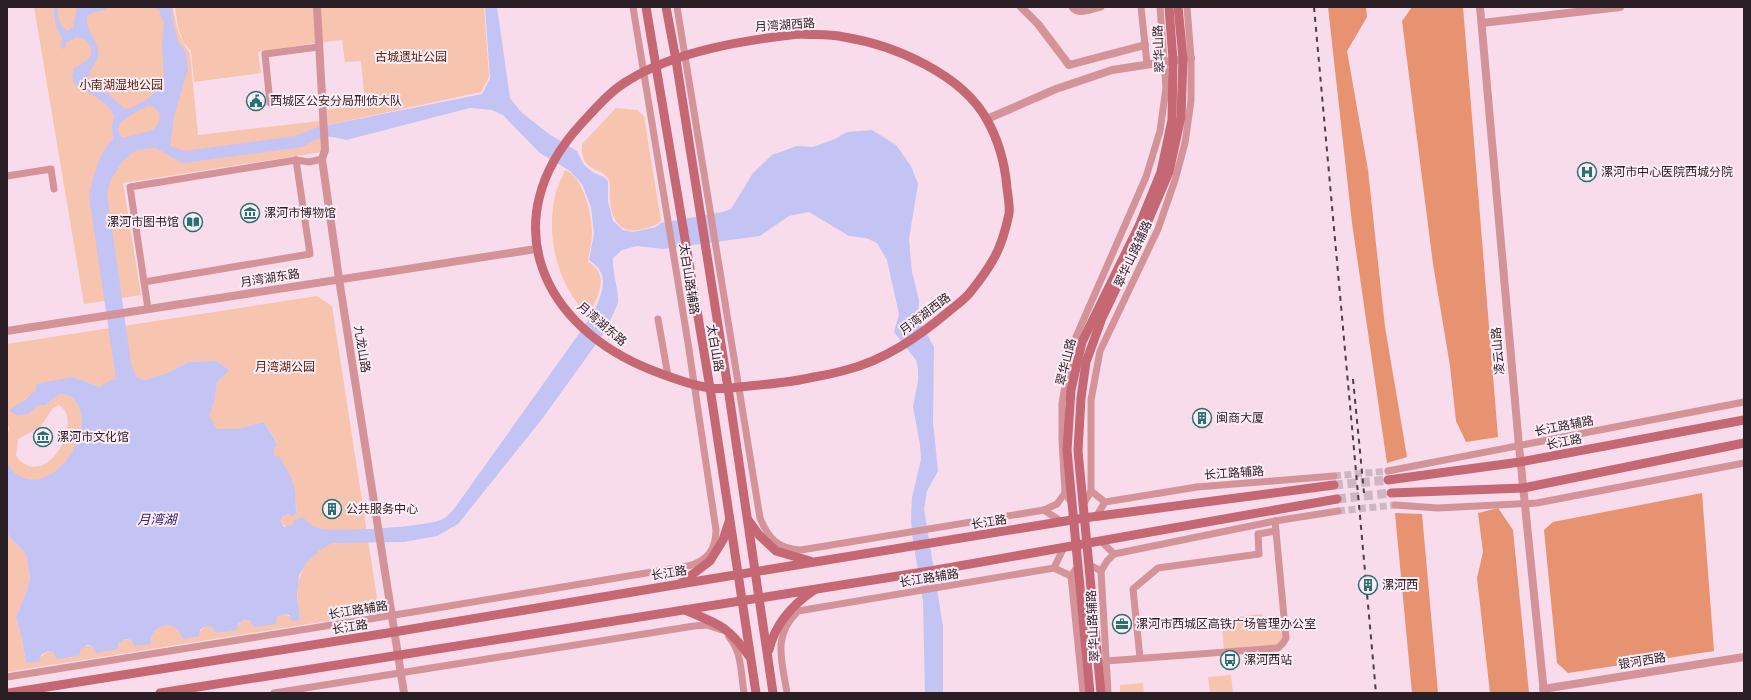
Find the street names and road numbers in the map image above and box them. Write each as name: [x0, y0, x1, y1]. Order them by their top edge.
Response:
street label: 月湾湖西路: [755, 15, 815, 34]
street label: 翠华山路: [1150, 25, 1167, 73]
street label: 翠华山路辅路: [1111, 218, 1155, 290]
street label: 太白山路辅路: [676, 242, 703, 316]
street label: 月湾湖东路: [239, 265, 301, 290]
street label: 月湾湖西路: [896, 290, 953, 338]
street label: 月湾湖东路: [575, 299, 630, 349]
street label: 太白山路: [704, 323, 727, 373]
street label: 九龙山路: [351, 324, 374, 374]
street label: 凌云山路: [1488, 326, 1507, 376]
street label: 翠华山路: [1052, 337, 1079, 387]
street label: 长江路辅路: [1533, 412, 1595, 439]
street label: 长江路: [1545, 431, 1583, 452]
street label: 长江路辅路: [1204, 463, 1264, 482]
street label: 长江路: [970, 511, 1008, 532]
street label: 长江路: [650, 562, 688, 583]
street label: 长江路辅路: [898, 565, 960, 590]
street label: 翠华山路辅路: [1083, 590, 1102, 662]
street label: 长江路辅路: [327, 597, 389, 622]
street label: 长江路: [331, 616, 369, 637]
street label: 银河西路: [1617, 649, 1667, 672]

